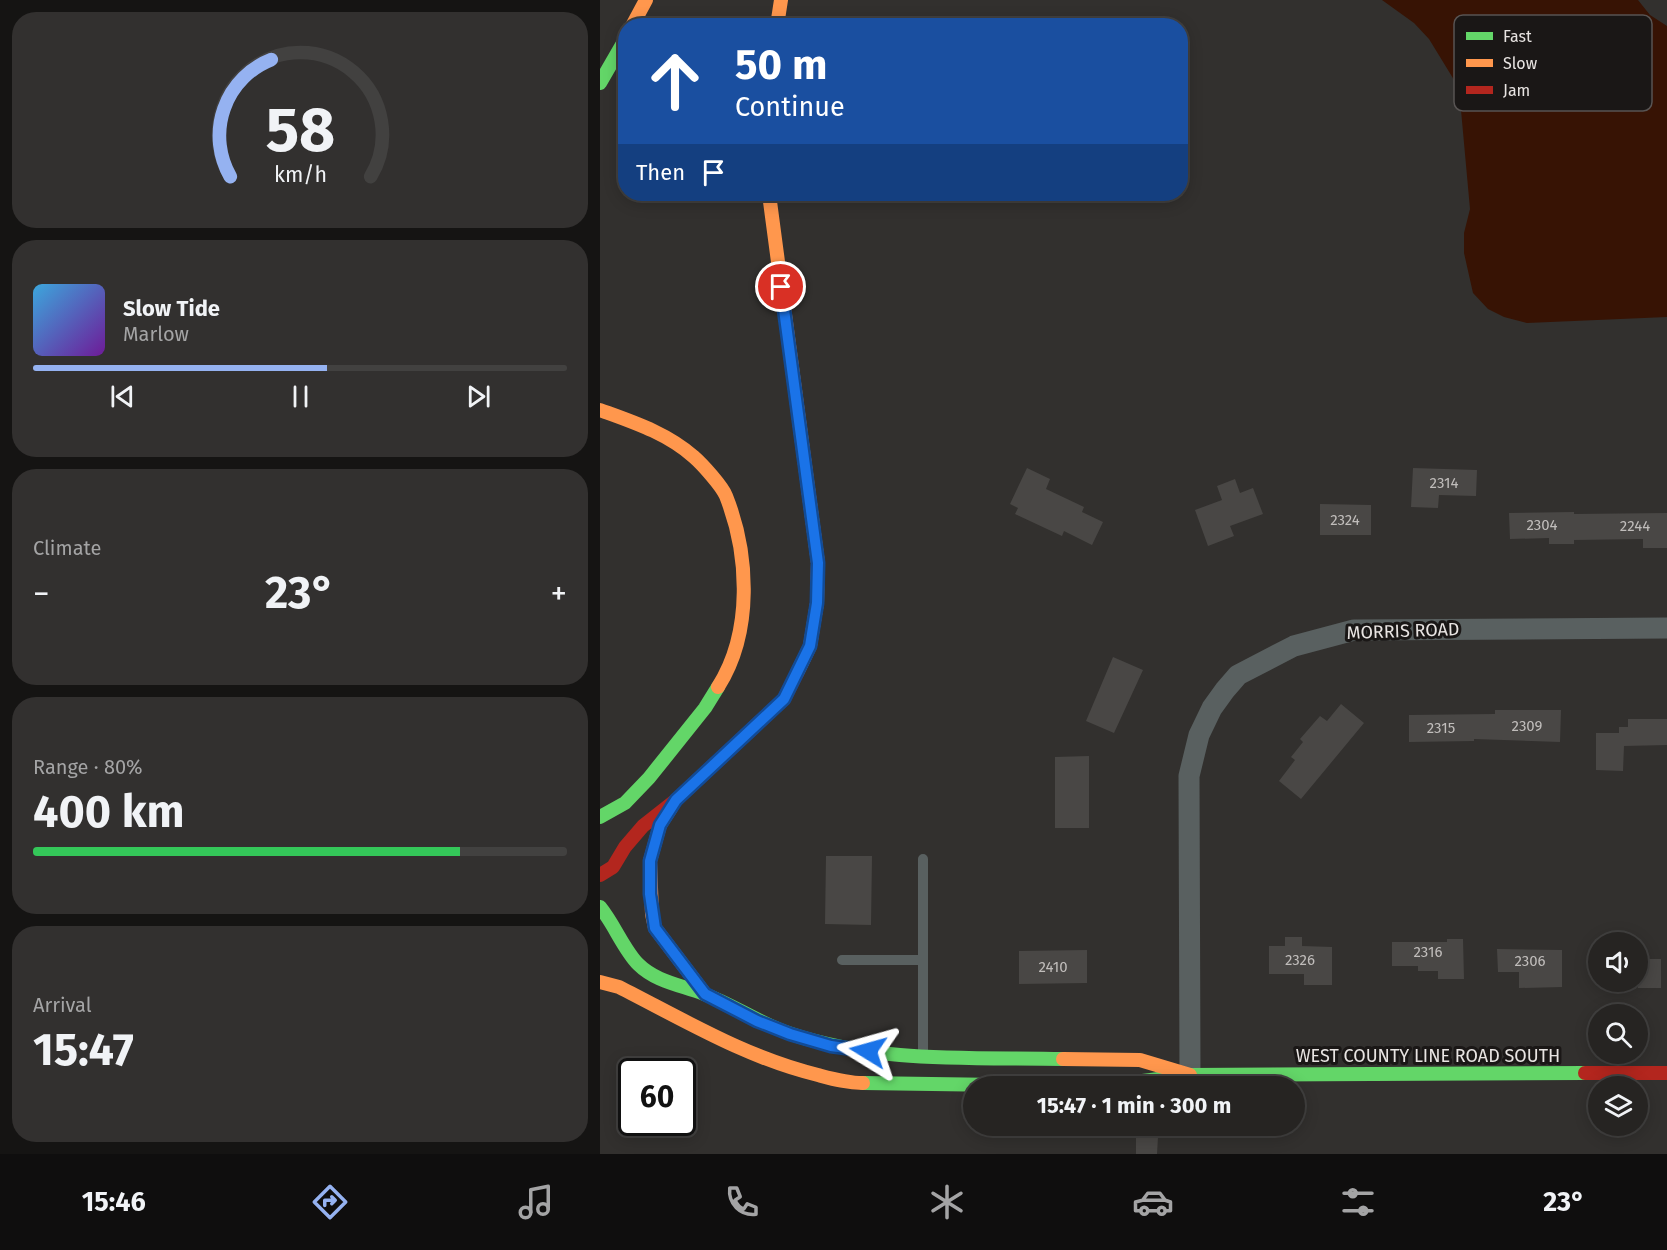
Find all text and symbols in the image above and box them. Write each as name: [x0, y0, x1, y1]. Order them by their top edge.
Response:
legend: [1454, 15, 1652, 111]
text: Fast: [1503, 27, 1532, 46]
text: 50 m: [735, 40, 828, 90]
icon: ahead: [636, 42, 714, 120]
text: Slow: [1503, 54, 1538, 73]
text: Jam: [1503, 81, 1530, 100]
text: Continue: [735, 91, 845, 123]
text: 58: [265, 93, 335, 168]
icon: arrive: [697, 156, 730, 189]
text: Then: [636, 159, 685, 186]
text: km/h: [273, 163, 327, 189]
pin: [755, 261, 806, 312]
icon: arrive: [764, 270, 797, 303]
text: Slow Tide: [123, 295, 220, 322]
text: Marlow: [123, 322, 189, 346]
icon: previous: [106, 380, 139, 413]
icon: pause: [284, 380, 317, 413]
icon: next: [462, 380, 495, 413]
house number: 2314: [1430, 474, 1458, 492]
house number: 2324: [1330, 511, 1360, 529]
house number: 2304: [1526, 516, 1558, 534]
house number: 2244: [1620, 517, 1650, 535]
text: Climate: [33, 536, 101, 560]
text: 23°: [265, 566, 335, 620]
text: −: [33, 574, 50, 614]
text: +: [551, 574, 567, 614]
street label: MORRIS ROAD: [1346, 618, 1460, 644]
house number: 2309: [1512, 717, 1543, 735]
house number: 2315: [1427, 719, 1455, 737]
text: Range · 80%: [33, 755, 143, 779]
text: 400 km: [33, 785, 185, 839]
map controls: [1588, 932, 1648, 1136]
button: sound: [1588, 932, 1648, 992]
house number: 2316: [1414, 943, 1442, 961]
house number: 2326: [1285, 951, 1315, 969]
house number: 2306: [1514, 952, 1546, 970]
house number: 2410: [1039, 958, 1068, 976]
text: Arrival: [33, 993, 92, 1017]
button: search: [1588, 1004, 1648, 1064]
position arrow: [836, 1019, 900, 1083]
text: 15:47: [33, 1023, 134, 1077]
street label: WEST COUNTY LINE ROAD SOUTH: [1296, 1045, 1560, 1067]
speed limit sign: 60: [618, 1058, 696, 1136]
button: layers: [1588, 1076, 1648, 1136]
text: 15:47 · 1 min · 300 m: [1037, 1092, 1231, 1119]
icon: directions: [309, 1181, 351, 1223]
icon: music: [515, 1181, 557, 1223]
icon: phone: [721, 1181, 763, 1223]
icon: climate: [926, 1181, 968, 1223]
icon: car: [1132, 1181, 1174, 1223]
icon: filters: [1337, 1181, 1379, 1223]
text: 15:46: [82, 1186, 146, 1218]
text: 23°: [1543, 1186, 1585, 1218]

